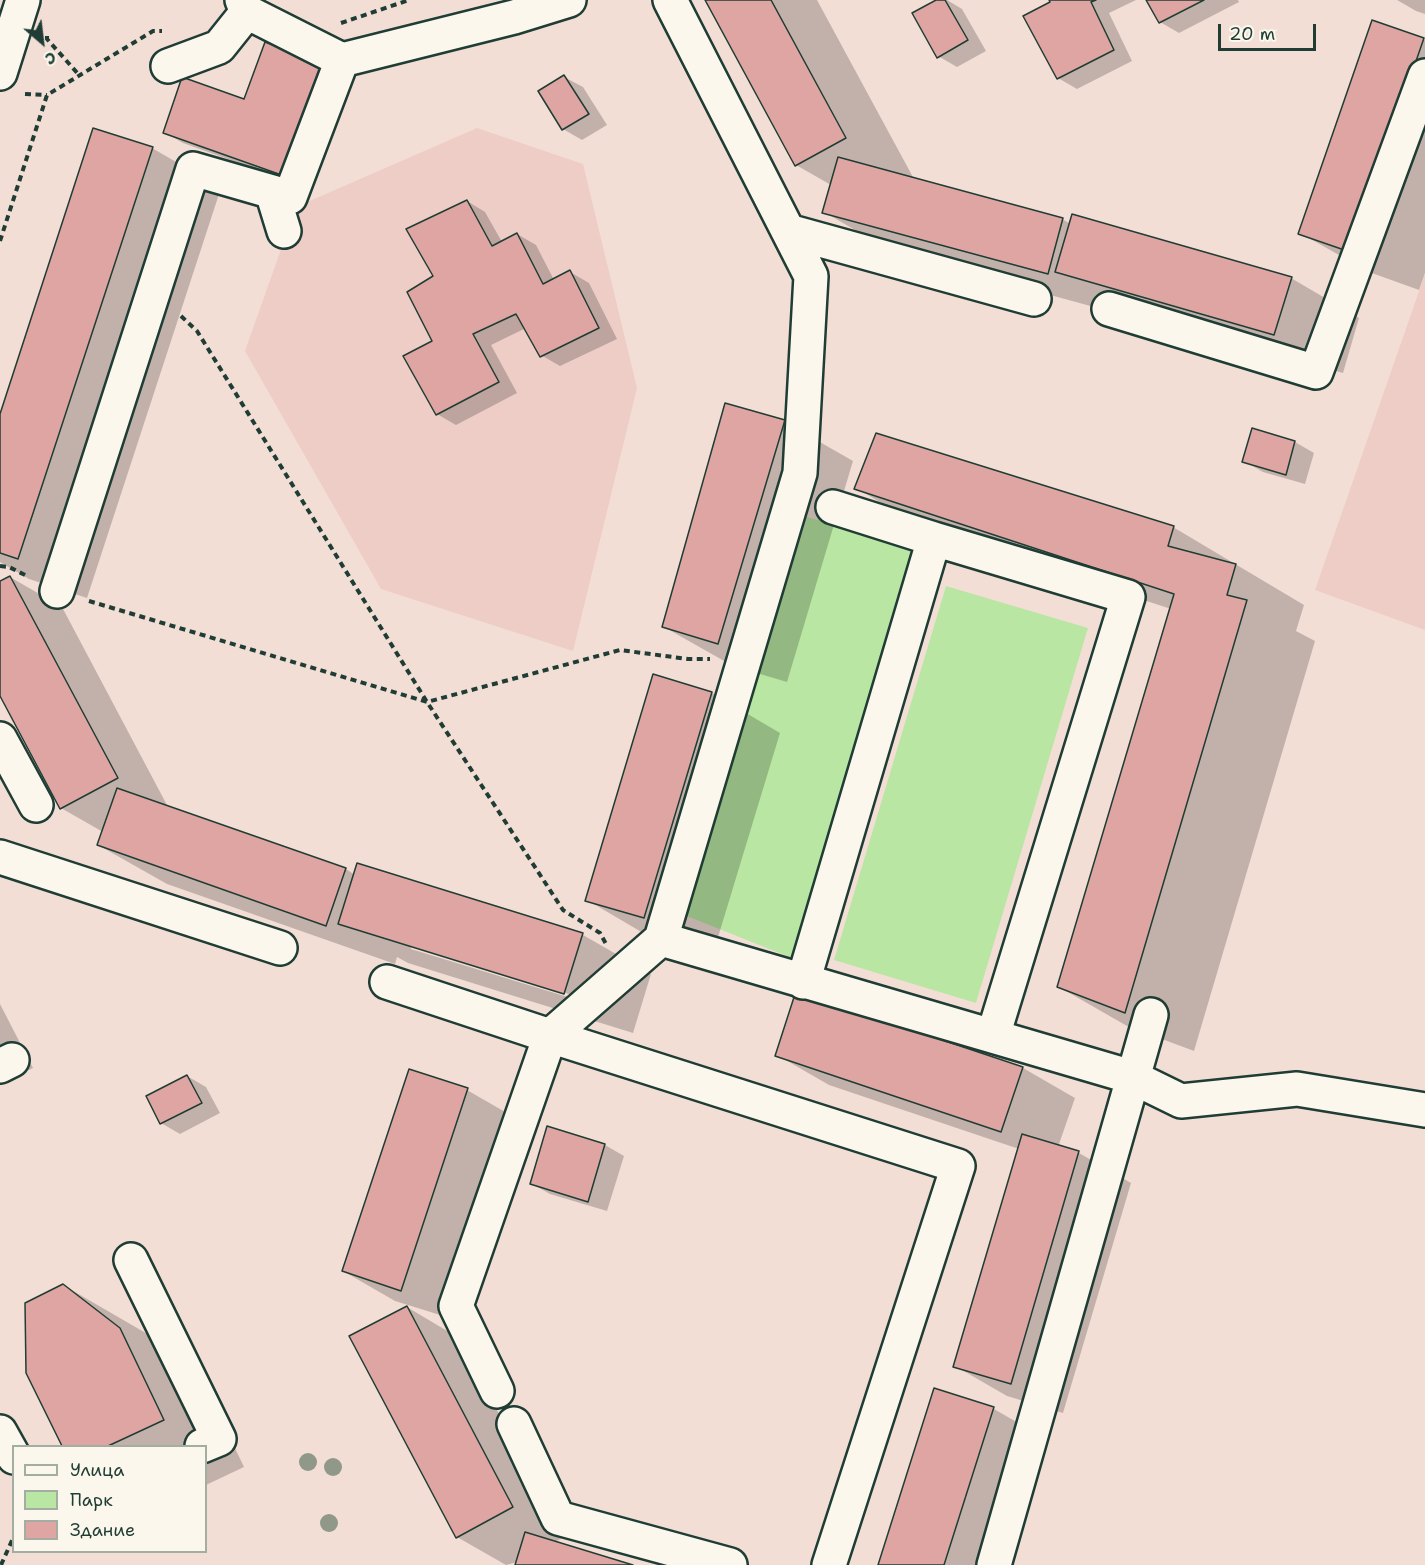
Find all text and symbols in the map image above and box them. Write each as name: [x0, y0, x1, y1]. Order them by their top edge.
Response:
north arrow: [12, 12, 72, 72]
scale bar: [1221, 12, 1318, 50]
text: 20 m: [1229, 22, 1275, 46]
text: С: [41, 47, 60, 70]
legend: [12, 1445, 207, 1553]
text: Улица: [70, 1458, 124, 1482]
text: Парк: [70, 1488, 113, 1512]
text: Здание: [70, 1518, 135, 1542]

